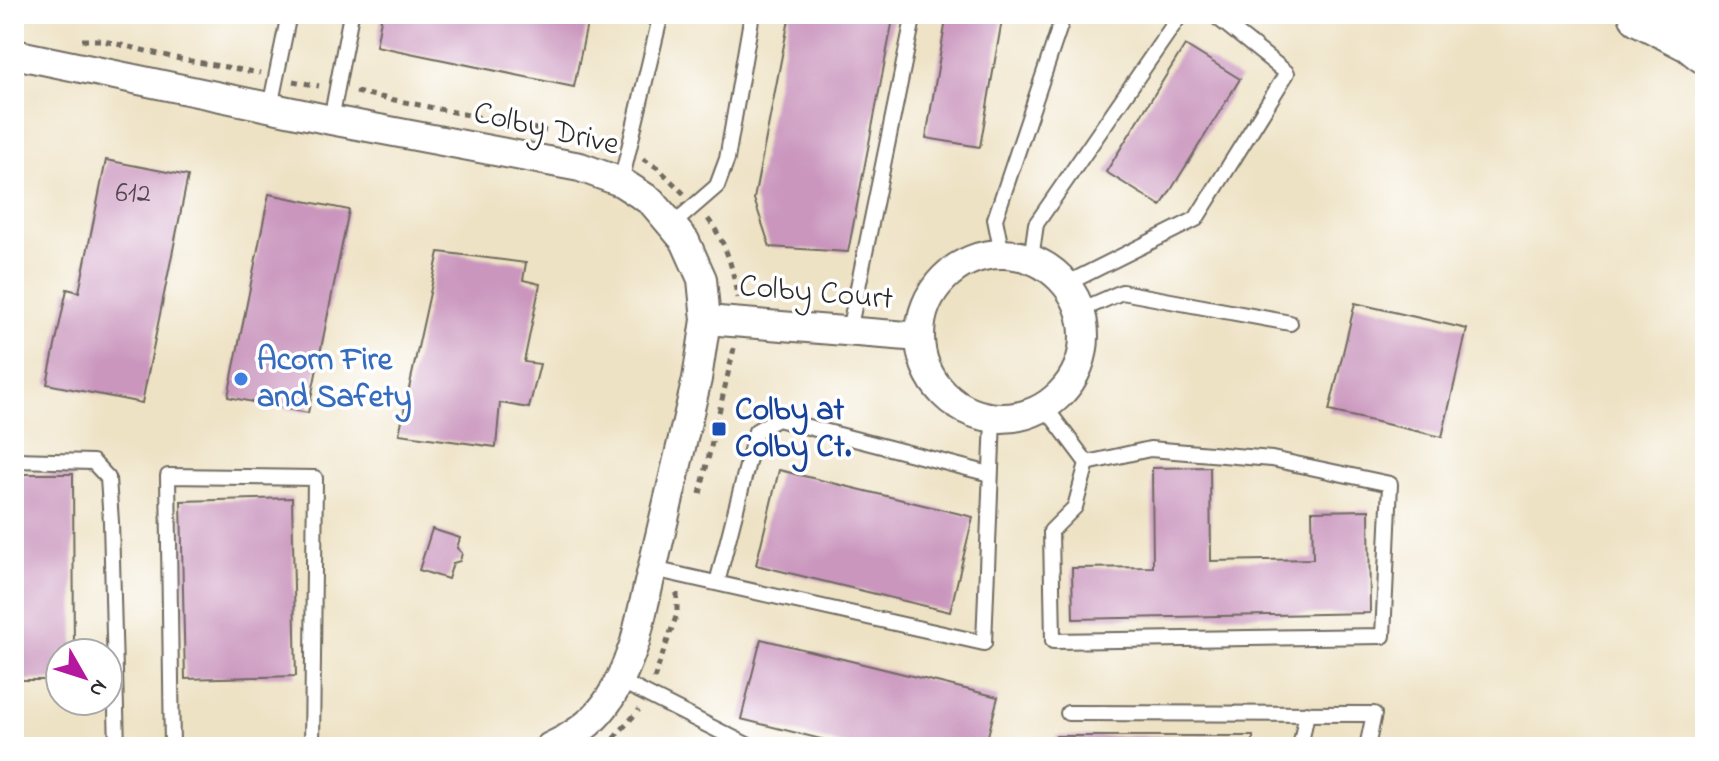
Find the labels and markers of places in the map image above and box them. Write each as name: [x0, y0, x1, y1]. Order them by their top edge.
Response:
place label: Acorn Fire and Safety: [257, 338, 412, 423]
marker: Acorn Fire and Safety: [232, 370, 250, 388]
place label: Colby at Colby Ct.: [735, 388, 852, 473]
marker: Colby at Colby Ct.: [710, 420, 728, 438]

